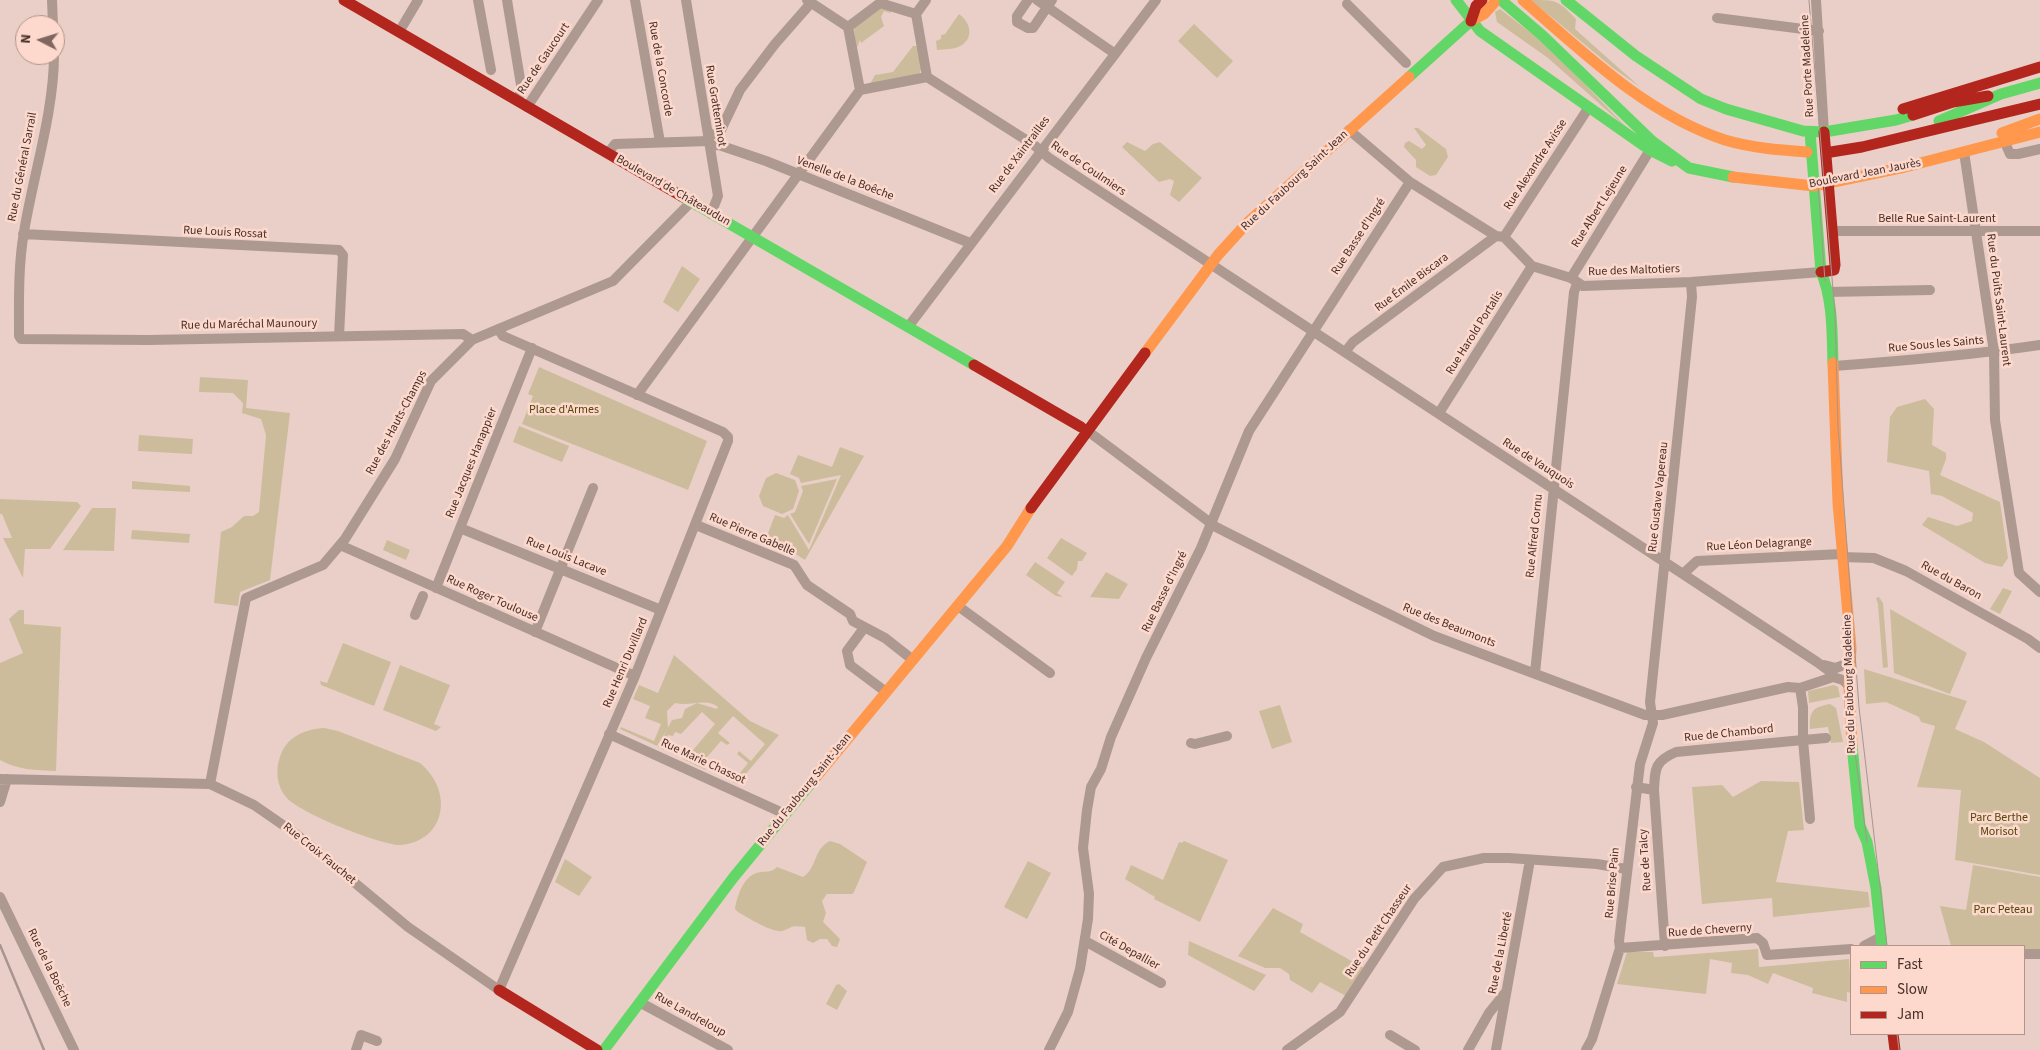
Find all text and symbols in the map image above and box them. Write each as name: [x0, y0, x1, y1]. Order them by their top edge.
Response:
street label: Rue Porte Madeleine: [1798, 14, 1818, 118]
north arrow: [15, 15, 65, 65]
street label: Rue de Gaucourt: [515, 20, 573, 98]
street label: Rue de la Concorde: [645, 20, 675, 118]
text: N: [16, 33, 36, 44]
street label: Rue Gratteminot: [701, 64, 729, 148]
street label: Rue du Général Sarrail: [5, 111, 41, 223]
street label: Rue de Xaintrailles: [986, 114, 1054, 196]
street label: Rue Alexandre Avisse: [1501, 117, 1571, 213]
street label: Rue du Faubourg Saint-Jean: [1239, 128, 1351, 234]
street label: Rue de Coulmiers: [1048, 139, 1128, 199]
street label: Boulevard de Châteaudun: [613, 152, 733, 230]
street label: Venelle de la Boêche: [794, 154, 896, 204]
street label: Boulevard Jean Jaurès: [1808, 156, 1922, 192]
street label: Rue Albert Lejeune: [1569, 163, 1631, 251]
street label: Rue Basse d'Ingré: [1329, 196, 1389, 278]
street label: Belle Rue Saint-Laurent: [1878, 212, 1996, 226]
street label: Rue Louis Rossat: [183, 224, 267, 242]
street label: Rue du Puits Saint-Laurent: [1983, 233, 2013, 367]
street label: Rue Émile Biscara: [1372, 251, 1452, 315]
street label: Rue des Maltotiers: [1588, 262, 1680, 280]
street label: Rue Harold Portalis: [1443, 288, 1507, 378]
street label: Rue du Maréchal Maunoury: [181, 317, 317, 333]
street label: Rue Sous les Saints: [1888, 334, 1984, 356]
street label: Rue des Hauts-Champs: [363, 368, 431, 478]
park label: Place d'Armes: [529, 403, 599, 417]
street label: Rue Jacques Hanappier: [443, 406, 501, 520]
street label: Rue de Vauquois: [1499, 435, 1577, 493]
street label: Rue Gustave Vapereau: [1646, 441, 1672, 553]
street label: Rue Alfred Cornu: [1523, 493, 1547, 579]
street label: Rue Pierre Gabelle: [707, 510, 797, 560]
street label: Rue Louis Lacave: [524, 534, 608, 580]
street label: Rue Léon Delagrange: [1706, 535, 1812, 555]
street label: Rue Basse d'Ingré: [1139, 549, 1191, 635]
street label: Rue du Baron: [1918, 558, 1984, 604]
street label: Rue Roger Toulouse: [444, 572, 540, 626]
street label: Rue des Beaumonts: [1400, 601, 1498, 651]
street label: Rue du Faubourg Madeleine: [1840, 614, 1860, 754]
street label: Rue Henri Duvillard: [600, 616, 652, 710]
street label: Rue de Chambord: [1684, 722, 1774, 746]
street label: Rue du Faubourg Saint-Jean: [755, 731, 855, 849]
street label: Rue Marie Chassot: [658, 736, 748, 788]
park label: Parc Berthe Morisot: [1970, 811, 2028, 839]
street label: Rue Croix Fauchet: [280, 820, 358, 888]
street label: Rue de Talcy: [1637, 828, 1655, 892]
street label: Rue Brise Pain: [1603, 847, 1623, 919]
street label: Rue du Petit Chasseur: [1342, 882, 1416, 980]
park label: Parc Peteau: [1974, 903, 2032, 917]
street label: Rue de la Liberté: [1486, 911, 1516, 995]
street label: Rue de Cheverny: [1668, 921, 1752, 941]
street label: Rue de la Boëche: [24, 926, 74, 1010]
street label: Cité Depallier: [1096, 928, 1162, 974]
legend: [1850, 945, 2025, 1035]
text: Fast: [1897, 954, 1923, 975]
text: Slow: [1897, 979, 1928, 1000]
street label: Rue Landreloup: [652, 989, 728, 1041]
text: Jam: [1897, 1004, 1924, 1025]

